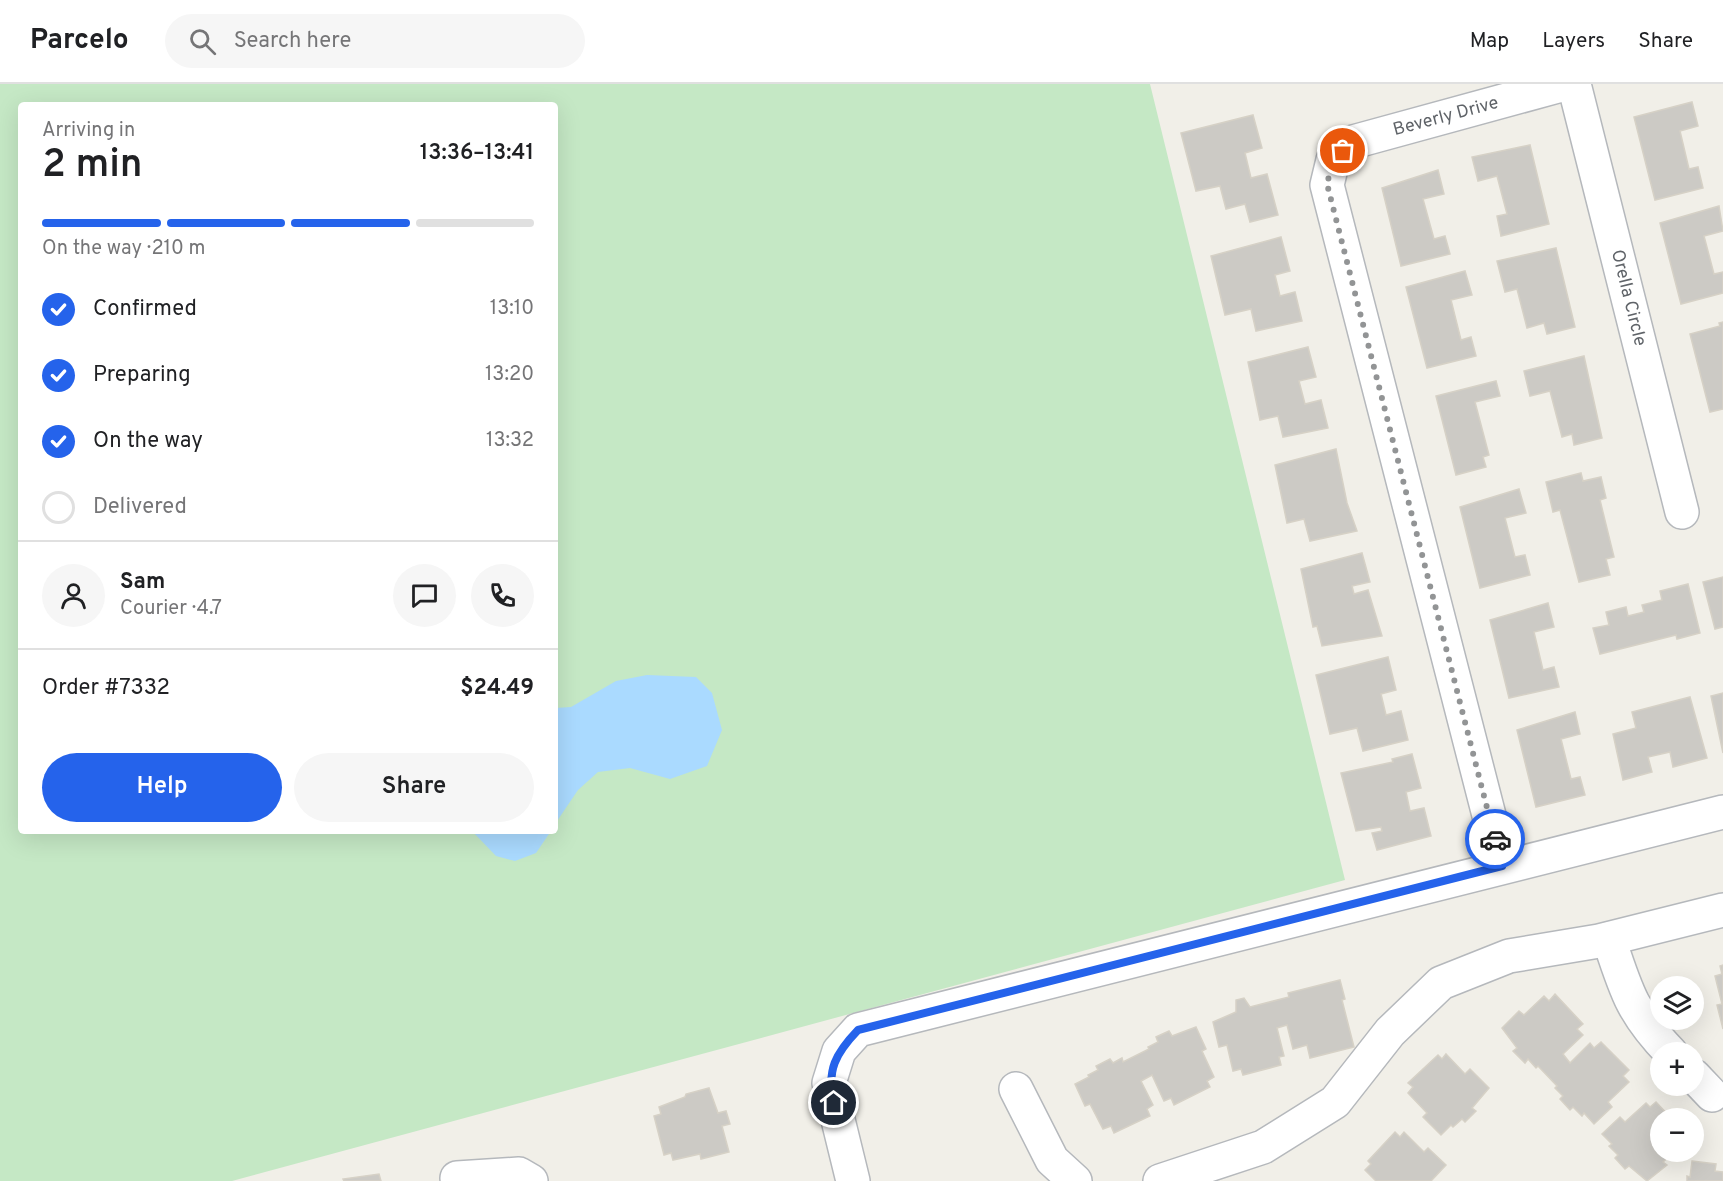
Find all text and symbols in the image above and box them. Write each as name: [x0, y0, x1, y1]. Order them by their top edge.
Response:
search box: [165, 14, 585, 68]
text: Parcelo: [30, 23, 129, 59]
icon: search: [186, 25, 219, 58]
text: Search here: [234, 28, 351, 55]
text: Map: [1470, 28, 1509, 55]
text: Layers: [1542, 28, 1605, 55]
text: Share: [1638, 28, 1693, 55]
street label: Beverly Drive: [1391, 92, 1501, 142]
text: Arriving in: [42, 118, 135, 144]
pin: [1317, 125, 1368, 176]
icon: bag: [1326, 134, 1359, 167]
text: 13:36–13:41: [420, 140, 534, 167]
text: 2 min: [42, 142, 143, 191]
text: On the way · 210 m: [42, 236, 206, 262]
street label: Orella Circle: [1605, 247, 1651, 349]
icon: check: [42, 293, 75, 326]
text: Confirmed: [93, 296, 197, 323]
text: 13:10: [490, 296, 534, 322]
icon: check: [42, 359, 75, 392]
text: Preparing: [93, 362, 191, 389]
text: 13:20: [485, 362, 534, 388]
icon: check: [42, 425, 75, 458]
text: On the way: [93, 428, 203, 455]
text: 13:32: [486, 428, 534, 454]
text: Delivered: [93, 494, 187, 521]
button: person: [42, 564, 105, 627]
button: chat: [393, 564, 456, 627]
button: phone: [471, 564, 534, 627]
text: Sam: [120, 569, 165, 596]
text: Courier · 4.7: [120, 596, 222, 622]
text: Order #7332: [42, 675, 170, 702]
text: $24.49: [460, 675, 534, 702]
button: Help: [42, 753, 282, 822]
button: Share: [294, 753, 534, 822]
courier: [1465, 809, 1525, 869]
icon: car: [1479, 823, 1512, 856]
map controls: [1650, 976, 1704, 1162]
button: layers: [1650, 976, 1704, 1030]
button: +: [1650, 1042, 1704, 1096]
pin: [808, 1077, 859, 1128]
icon: home: [817, 1086, 850, 1119]
button: −: [1650, 1108, 1704, 1162]

